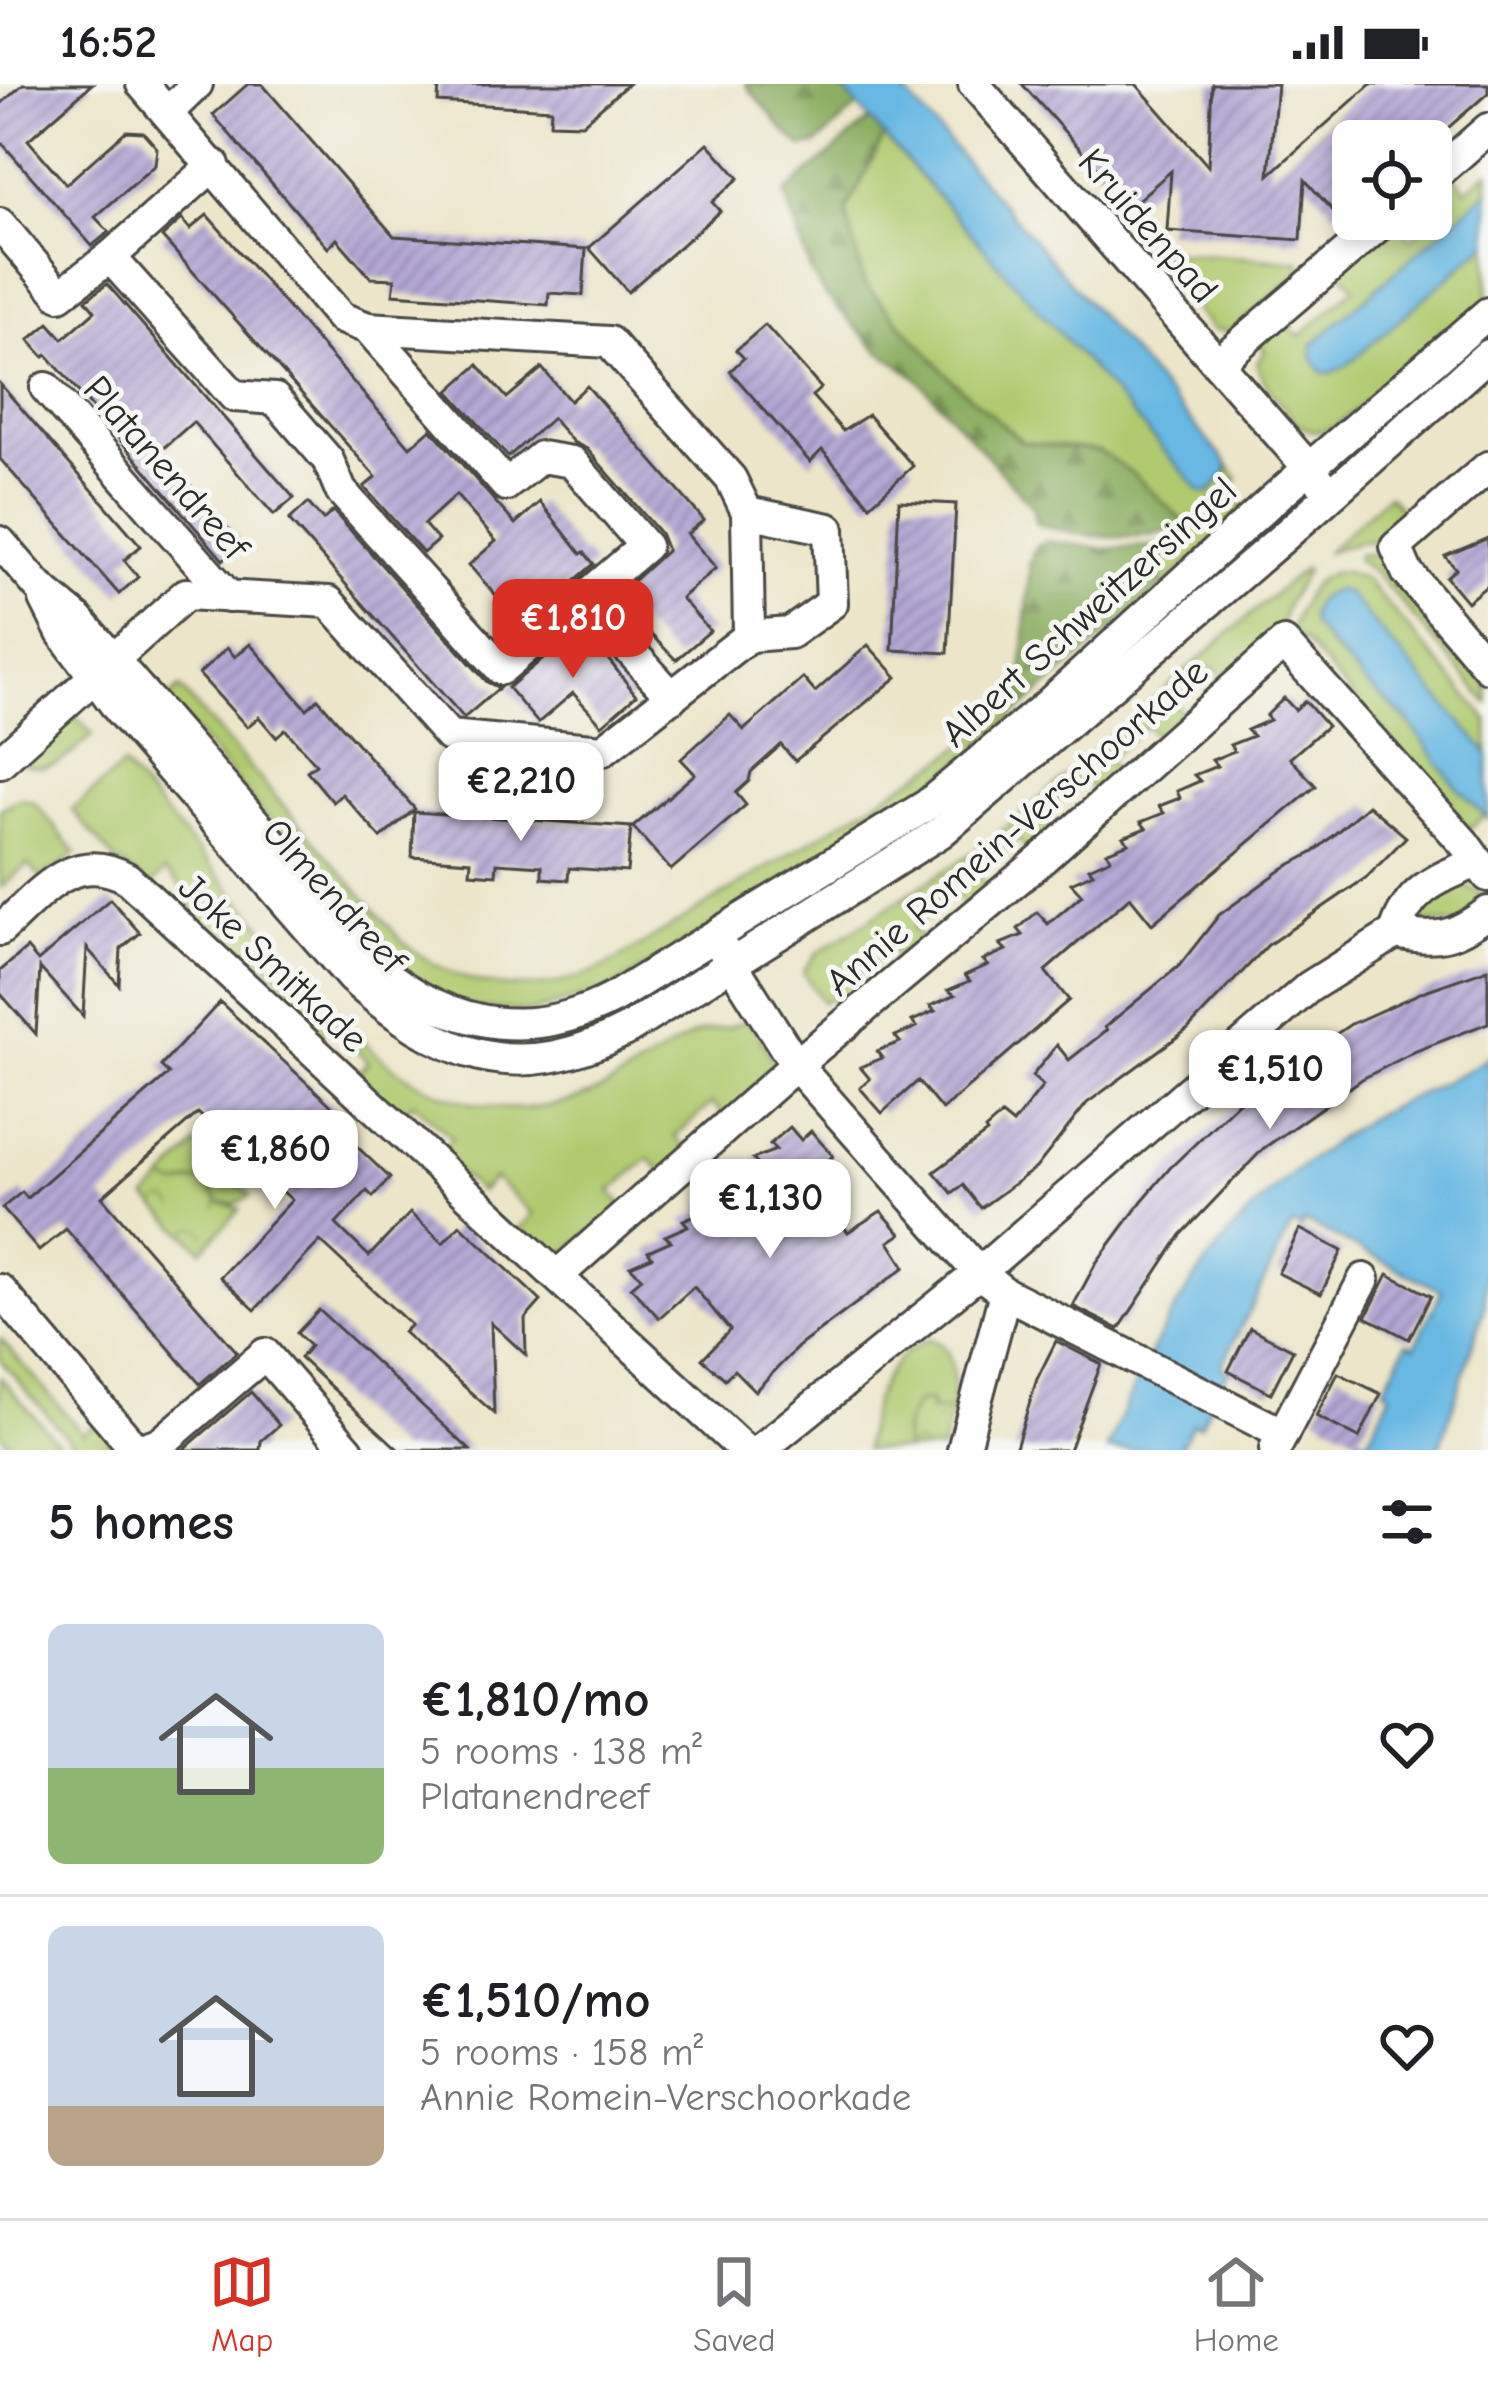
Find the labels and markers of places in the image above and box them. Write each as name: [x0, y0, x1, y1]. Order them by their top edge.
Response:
pin: €1,810: [475, 579, 671, 681]
pin: €2,210: [423, 742, 619, 844]
pin: €1,510: [1172, 1030, 1368, 1132]
pin: €1,860: [177, 1110, 373, 1212]
pin: €1,130: [672, 1159, 868, 1261]

